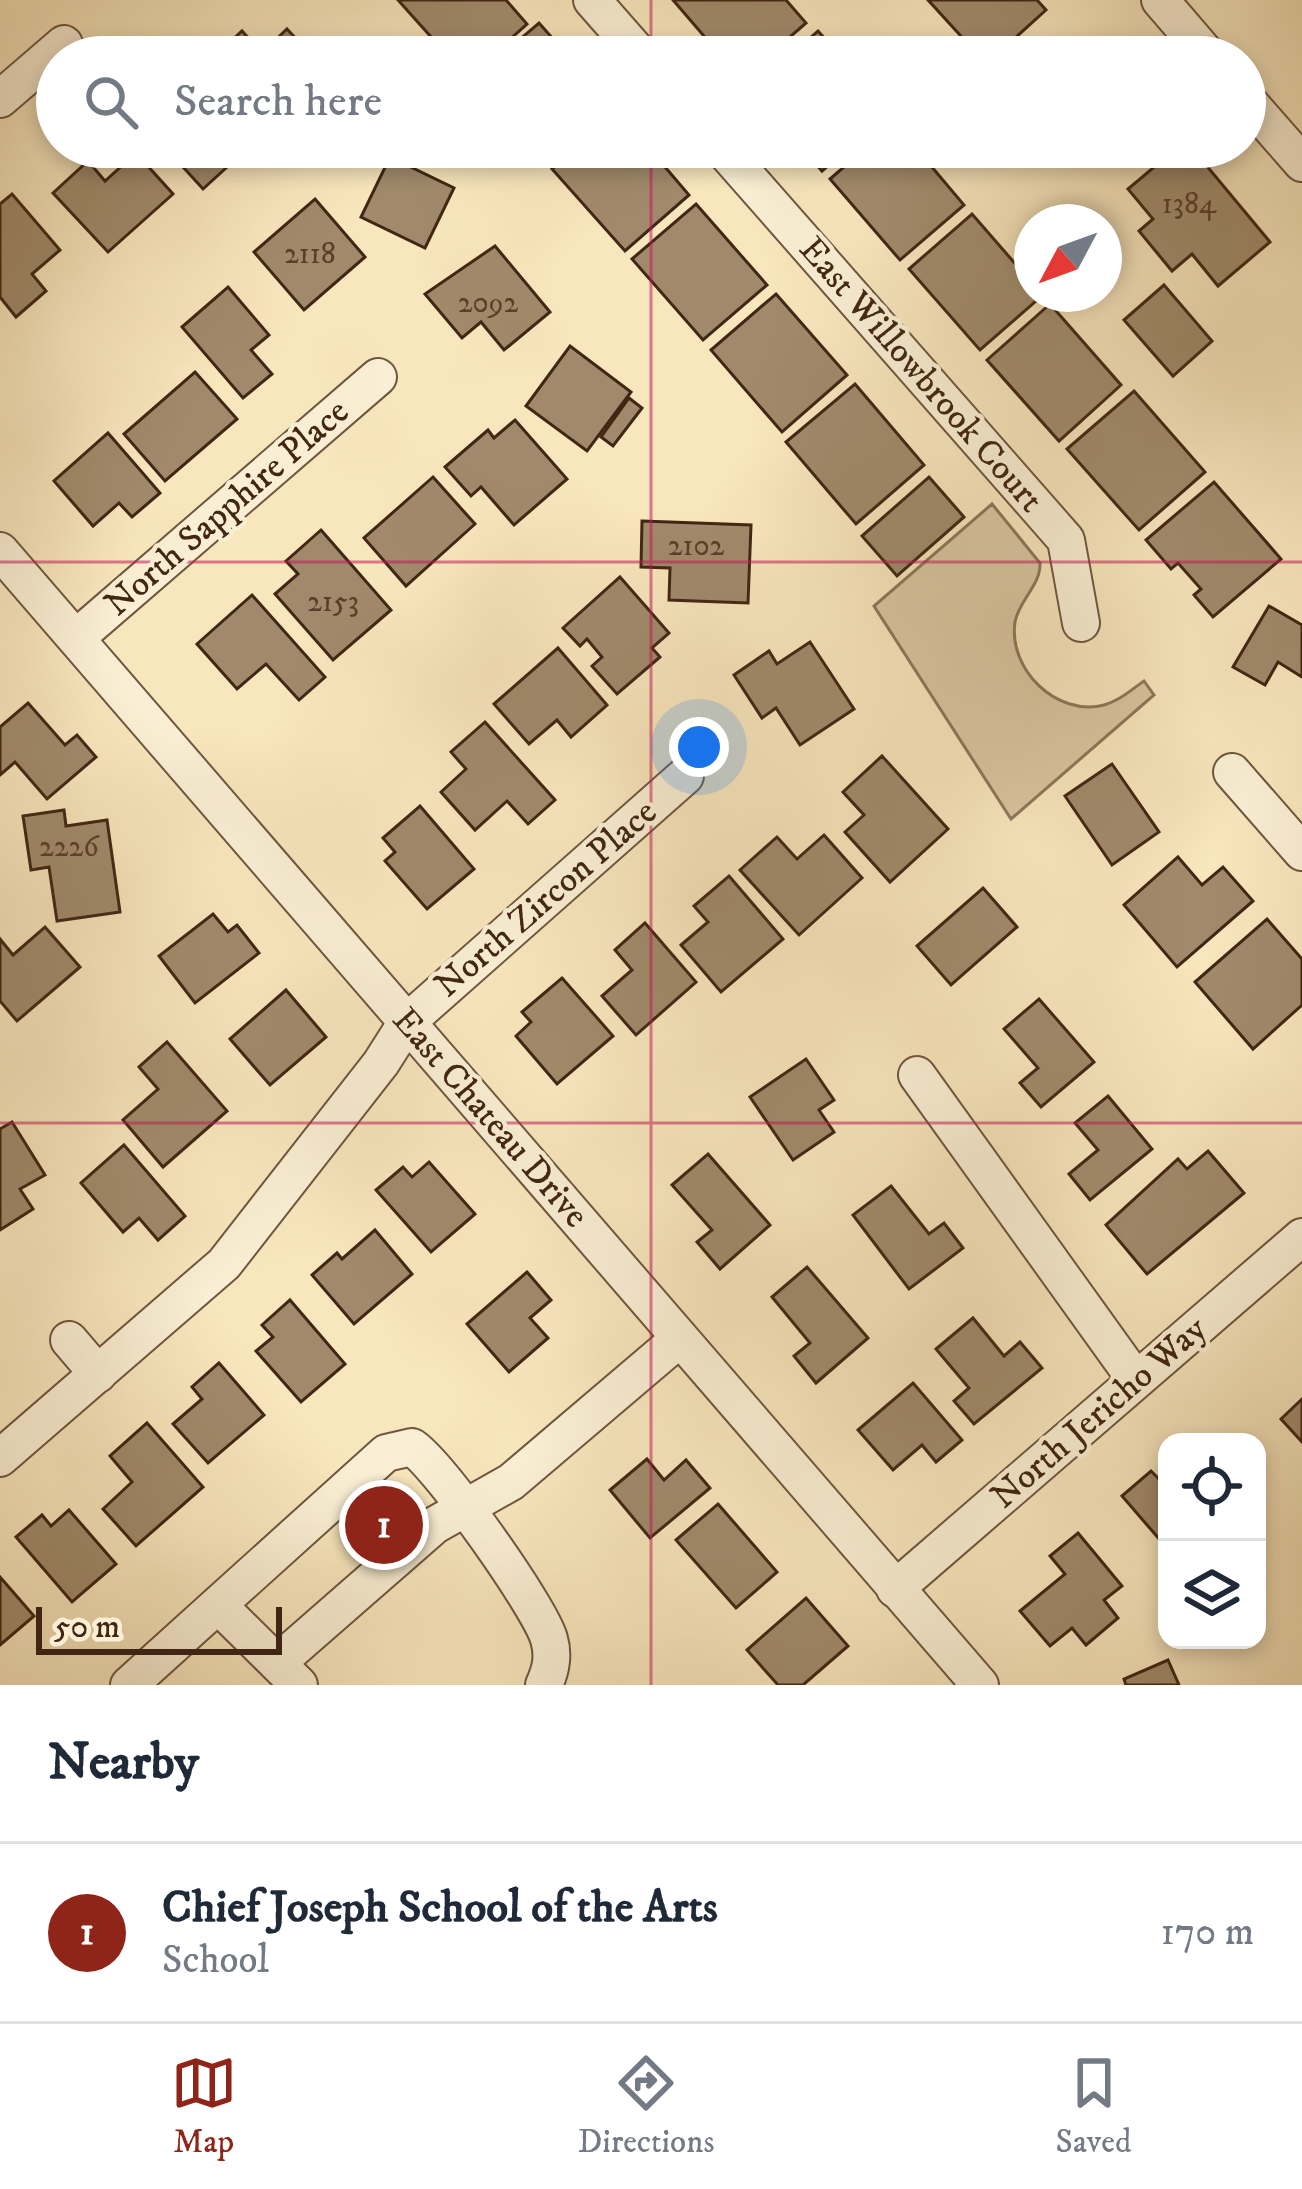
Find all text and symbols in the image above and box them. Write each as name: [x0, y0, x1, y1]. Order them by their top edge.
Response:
search box: [36, 36, 1266, 168]
icon: search: [78, 69, 144, 135]
text: Search here: [174, 74, 382, 130]
house number: 1384: [1162, 186, 1217, 223]
north arrow: [1014, 204, 1122, 312]
street label: East Willowbrook Court: [789, 228, 1053, 522]
house number: 2118: [284, 236, 336, 273]
house number: 2092: [458, 285, 519, 322]
street label: North Sapphire Place: [96, 390, 358, 626]
house number: 2102: [668, 528, 725, 565]
house number: 2153: [307, 584, 359, 621]
your location: [669, 717, 729, 777]
street label: North Zircon Place: [426, 790, 666, 1008]
house number: 2226: [39, 829, 100, 866]
street label: East Chateau Drive: [382, 999, 598, 1237]
street label: North Jericho Way: [982, 1306, 1217, 1519]
map controls: [1158, 1433, 1266, 1649]
button: locate: [1158, 1433, 1266, 1541]
pin: 1: [345, 1480, 423, 1570]
button: layers: [1158, 1541, 1266, 1649]
scale bar: [36, 1601, 282, 1654]
text: 50 m: [54, 1607, 120, 1648]
text: Nearby: [48, 1731, 199, 1795]
text: Chief Joseph School of the Arts: [162, 1880, 718, 1936]
text: 1: [80, 1908, 94, 1957]
text: 170 m: [1160, 1908, 1254, 1957]
text: School: [162, 1936, 269, 1985]
tab: Map: [171, 2050, 237, 2163]
tab: Directions: [578, 2050, 714, 2163]
tab: Saved: [1056, 2050, 1131, 2163]

